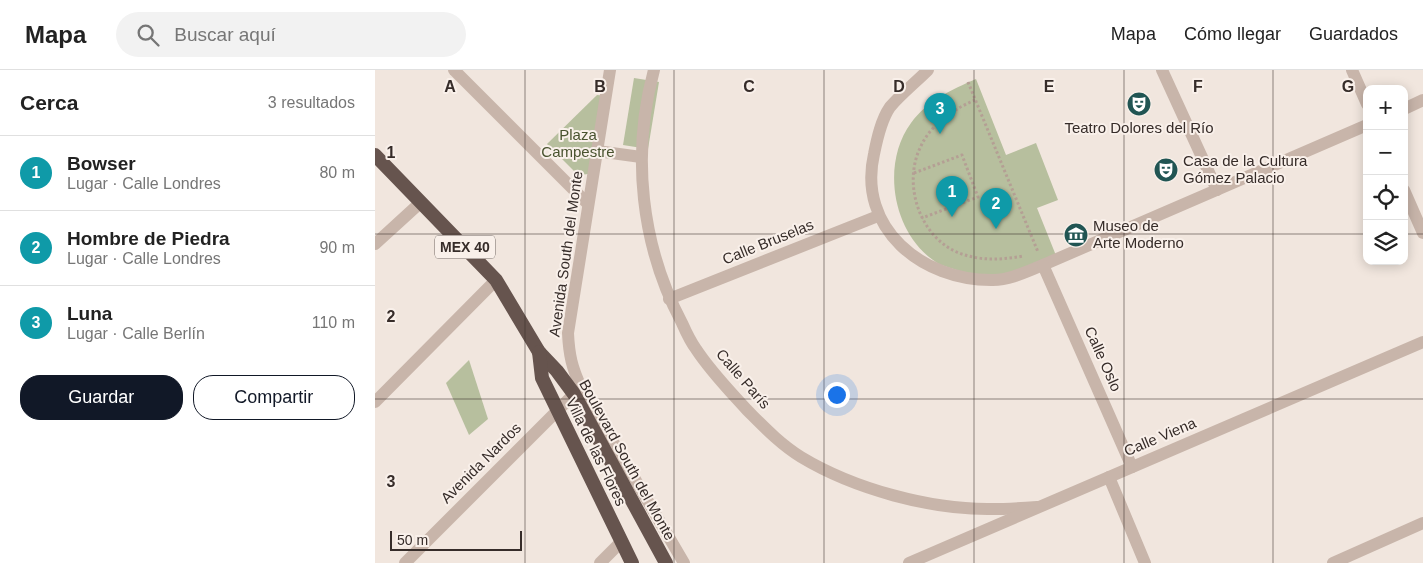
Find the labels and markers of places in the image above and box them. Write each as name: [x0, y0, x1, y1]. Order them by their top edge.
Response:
theatre icon: Teatro Dolores del Río: [1126, 91, 1152, 117]
pin: 3: [924, 93, 956, 134]
place label: Teatro Dolores del Río: [1064, 119, 1214, 136]
place label: Casa de la Cultura Gómez Palacio: [1183, 152, 1308, 186]
theatre icon: Casa de la Cultura Gómez Palacio: [1153, 157, 1179, 183]
pin: 1: [936, 176, 968, 217]
pin: 2: [980, 188, 1012, 229]
place label: Museo de Arte Moderno: [1093, 217, 1184, 251]
museum icon: Museo de Arte Moderno: [1063, 222, 1089, 248]

